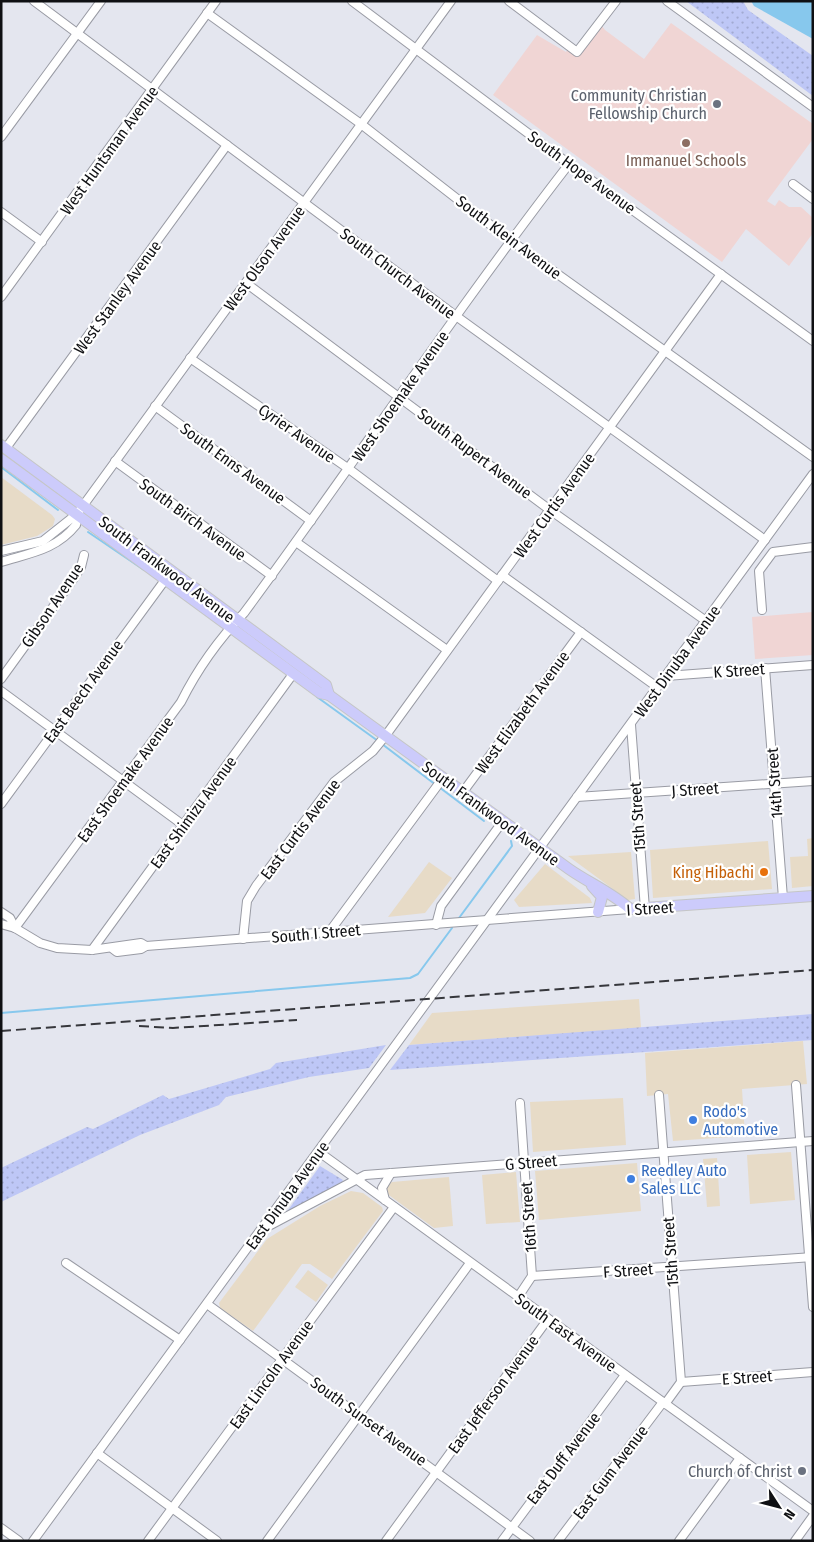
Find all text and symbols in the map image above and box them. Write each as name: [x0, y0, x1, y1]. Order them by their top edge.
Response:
street label: West Huntsman Avenue: [56, 82, 163, 218]
place label: Community Christian Fellowship Church: [571, 86, 707, 123]
marker: Community Christian Fellowship Church: [711, 98, 723, 110]
street label: South Hope Avenue: [524, 127, 639, 218]
marker: Immanuel Schools: [680, 137, 692, 149]
place label: Immanuel Schools: [626, 151, 746, 170]
street label: South Klein Avenue: [452, 192, 565, 283]
street label: West Olson Avenue: [220, 202, 309, 315]
street label: South Church Avenue: [336, 224, 459, 323]
street label: West Stanley Avenue: [70, 237, 165, 358]
street label: West Shoemake Avenue: [348, 327, 453, 465]
street label: Cyrier Avenue: [255, 400, 339, 467]
street label: South Rupert Avenue: [414, 404, 536, 503]
street label: South Enns Avenue: [177, 419, 289, 508]
street label: West Curtis Avenue: [510, 449, 599, 562]
street label: South Birch Avenue: [136, 474, 250, 565]
street label: South Frankwood Avenue: [95, 512, 238, 627]
street label: Gibson Avenue: [17, 560, 88, 651]
street label: West Dinuba Avenue: [630, 602, 724, 721]
street label: East Beech Avenue: [40, 636, 127, 746]
street label: West Elizabeth Avenue: [471, 647, 573, 777]
street label: K Street: [713, 659, 766, 682]
street label: East Shoemake Avenue: [73, 713, 177, 846]
street label: 14th Street: [763, 746, 786, 819]
street label: East Shimizu Avenue: [146, 752, 241, 872]
street label: South Frankwood Avenue: [418, 757, 563, 870]
street label: East Curtis Avenue: [257, 775, 344, 883]
street label: J Street: [671, 778, 720, 801]
street label: 15th Street: [626, 781, 649, 853]
place label: King Hibachi: [673, 863, 754, 882]
marker: King Hibachi: [758, 866, 770, 878]
street label: I Street: [626, 897, 675, 920]
street label: South I Street: [271, 920, 362, 947]
place label: Rodo's Automotive: [703, 1102, 778, 1139]
marker: Rodo's Automotive: [687, 1114, 699, 1126]
street label: East Dinuba Avenue: [242, 1137, 333, 1253]
street label: G Street: [504, 1151, 559, 1174]
place label: Reedley Auto Sales LLC: [641, 1161, 727, 1198]
marker: Reedley Auto Sales LLC: [625, 1173, 637, 1185]
street label: 16th Street: [516, 1180, 540, 1253]
street label: 15th Street: [659, 1216, 682, 1288]
street label: F Street: [602, 1259, 654, 1282]
street label: South East Avenue: [511, 1289, 620, 1376]
street label: East Lincoln Avenue: [226, 1316, 317, 1432]
street label: East Jefferson Avenue: [444, 1331, 543, 1457]
street label: E Street: [721, 1366, 774, 1389]
street label: South Sunset Avenue: [307, 1373, 430, 1470]
street label: East Duff Avenue: [523, 1409, 604, 1508]
street label: East Gum Avenue: [569, 1422, 652, 1523]
place label: Church of Christ: [688, 1462, 793, 1481]
marker: Church of Christ: [796, 1465, 808, 1477]
north arrow: [754, 1482, 804, 1532]
text: N: [780, 1506, 798, 1523]

